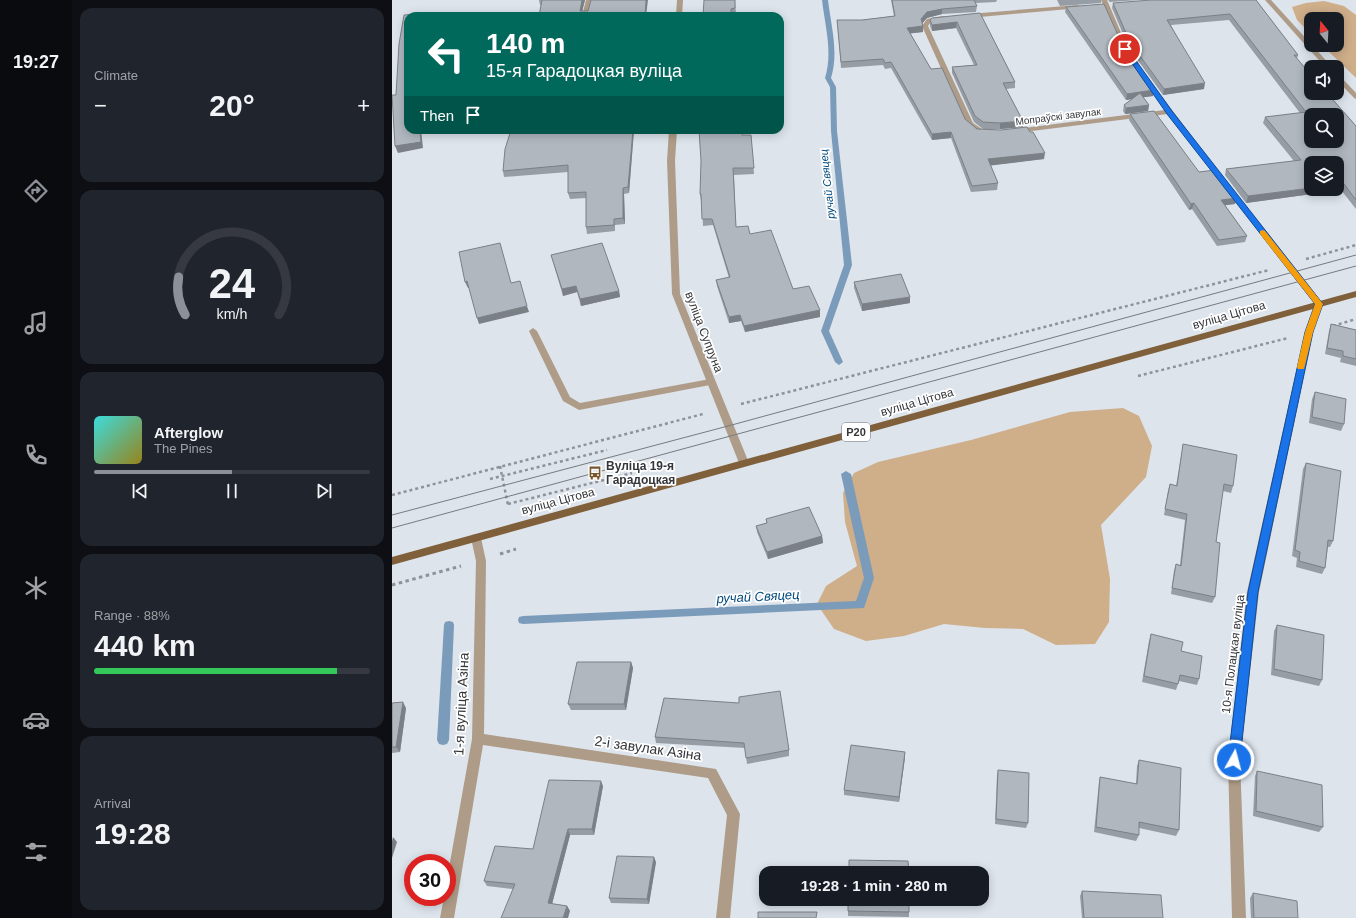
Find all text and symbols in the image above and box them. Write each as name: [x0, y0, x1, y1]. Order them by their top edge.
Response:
north arrow: [1304, 12, 1344, 52]
map controls: [1304, 12, 1344, 196]
icon: left: [420, 28, 472, 80]
text: 140 m: [486, 28, 565, 59]
pin: [1108, 32, 1142, 66]
icon: arrive: [1114, 38, 1136, 60]
text: 19:27: [13, 52, 59, 72]
button: sound: [1304, 60, 1344, 100]
text: 15-я Гарадоцкая вуліца: [486, 61, 682, 81]
text: Climate: [94, 68, 138, 83]
text: 20°: [209, 89, 255, 122]
text: −: [94, 93, 107, 118]
text: +: [357, 93, 370, 118]
icon: arrive: [462, 104, 484, 126]
street label: Мопраўскі завулак: [1015, 106, 1102, 127]
text: Then: [420, 107, 454, 124]
button: search: [1304, 108, 1344, 148]
water label: ручай Свяцец: [817, 148, 837, 221]
button: layers: [1304, 156, 1344, 196]
icon: directions: [22, 177, 50, 205]
text: 24: [209, 260, 255, 307]
street label: вуліца Супруна: [682, 290, 726, 375]
street label: вуліца Цітова: [1191, 298, 1267, 332]
text: km/h: [217, 306, 248, 322]
icon: music: [22, 309, 50, 337]
street label: вуліца Цітова: [879, 385, 955, 419]
road number: Р20: [842, 423, 870, 441]
text: Afterglow: [154, 424, 223, 441]
icon: phone: [22, 441, 50, 469]
text: The Pines: [154, 441, 213, 456]
place label: Вуліца 19-я Гарадоцкая: [606, 459, 675, 487]
bus stop icon: Вуліца 19-я Гарадоцкая: [587, 465, 603, 481]
icon: previous: [129, 480, 151, 502]
icon: pause: [221, 480, 243, 502]
icon: next: [313, 480, 335, 502]
street label: вуліца Цітова: [520, 484, 596, 517]
icon: climate: [22, 574, 50, 602]
water label: ручай Свяцец: [715, 587, 800, 606]
street label: 10-я Полацкая вуліца: [1219, 593, 1247, 714]
text: Range · 88%: [94, 608, 170, 623]
text: 440 km: [94, 629, 196, 662]
street label: 1-я вуліца Азіна: [450, 652, 472, 756]
icon: car: [22, 706, 50, 734]
street label: 2-і завулак Азіна: [593, 733, 703, 763]
position arrow: [1213, 739, 1255, 781]
text: Arrival: [94, 796, 131, 811]
text: 19:28: [94, 817, 171, 850]
icon: filters: [22, 838, 50, 866]
speed limit sign: 30: [404, 854, 456, 906]
text: 19:28 · 1 min · 280 m: [801, 877, 947, 894]

